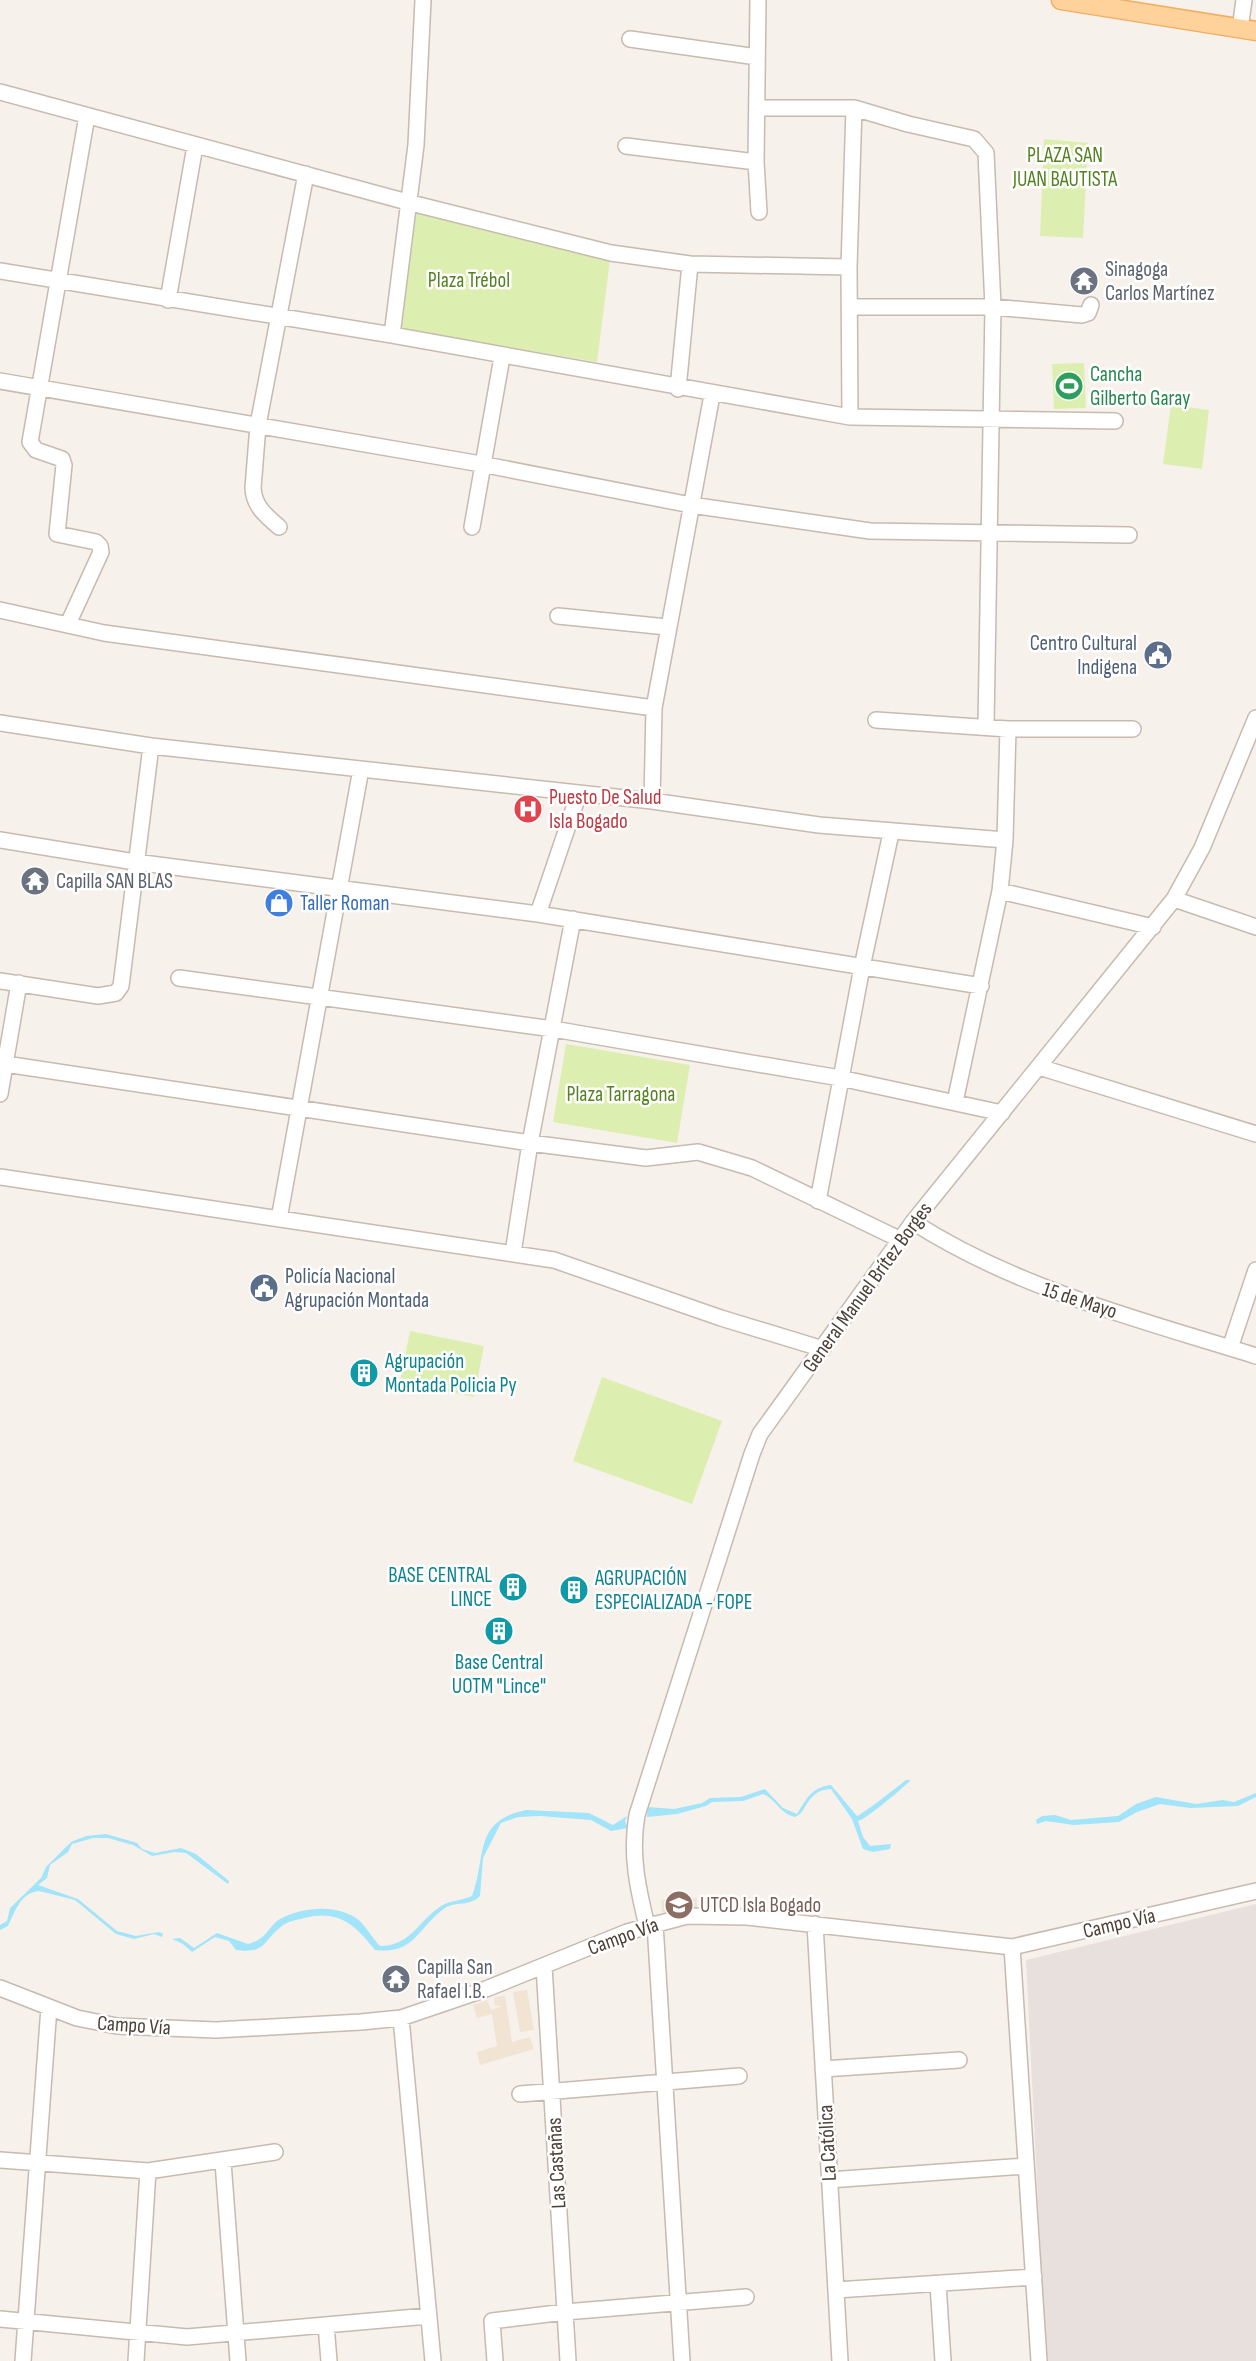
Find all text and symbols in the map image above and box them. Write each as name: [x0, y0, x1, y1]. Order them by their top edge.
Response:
park label: PLAZA SAN JUAN BAUTISTA: [1012, 143, 1118, 192]
place label: Sinagoga Carlos Martínez: [1105, 257, 1215, 306]
temple icon: Sinagoga Carlos Martínez: [1068, 265, 1100, 297]
park label: Plaza Trébol: [428, 268, 510, 293]
place label: Cancha Gilberto Garay: [1090, 362, 1190, 411]
sports icon: Cancha Gilberto Garay: [1053, 370, 1085, 402]
place label: Centro Cultural Indigena: [1030, 631, 1137, 680]
public building icon: Centro Cultural Indigena: [1142, 639, 1174, 671]
place label: Puesto De Salud Isla Bogado: [549, 785, 662, 834]
hospital icon: Puesto De Salud Isla Bogado: [512, 793, 544, 825]
temple icon: Capilla SAN BLAS: [19, 865, 51, 897]
place label: Capilla SAN BLAS: [56, 869, 173, 894]
shop icon: Taller Roman: [263, 887, 295, 919]
place label: Taller Roman: [300, 891, 390, 916]
park label: Plaza Tarragona: [567, 1082, 675, 1107]
street label: General Manuel Brítez Borges: [797, 1197, 937, 1377]
place label: Policía Nacional Agrupación Montada: [284, 1264, 429, 1313]
public building icon: Policía Nacional Agrupación Montada: [248, 1272, 280, 1304]
street label: 15 de Mayo: [1040, 1277, 1120, 1324]
place label: Agrupación Montada Policia Py: [384, 1349, 517, 1398]
building icon: Agrupación Montada Policia Py: [348, 1357, 380, 1389]
place label: BASE CENTRAL LINCE: [388, 1563, 492, 1612]
place label: AGRUPACIÓN ESPECIALIZADA - FOPE: [594, 1566, 752, 1615]
building icon: BASE CENTRAL LINCE: [497, 1571, 529, 1603]
building icon: AGRUPACIÓN ESPECIALIZADA - FOPE: [558, 1574, 590, 1606]
building icon: Base Central UOTM "Lince": [483, 1615, 515, 1647]
place label: Base Central UOTM "Lince": [452, 1650, 546, 1699]
school or university icon: UTCD Isla Bogado: [663, 1889, 695, 1921]
place label: UTCD Isla Bogado: [700, 1893, 821, 1918]
street label: Campo Vía: [1080, 1903, 1158, 1944]
street label: Campo Vía: [584, 1912, 662, 1961]
place label: Capilla San Rafael I.B.: [417, 1955, 493, 2004]
temple icon: Capilla San Rafael I.B.: [380, 1963, 412, 1995]
street label: Campo Vía: [96, 2010, 172, 2041]
street label: La Católica: [813, 2104, 842, 2182]
street label: Las Castañas: [542, 2117, 571, 2209]

